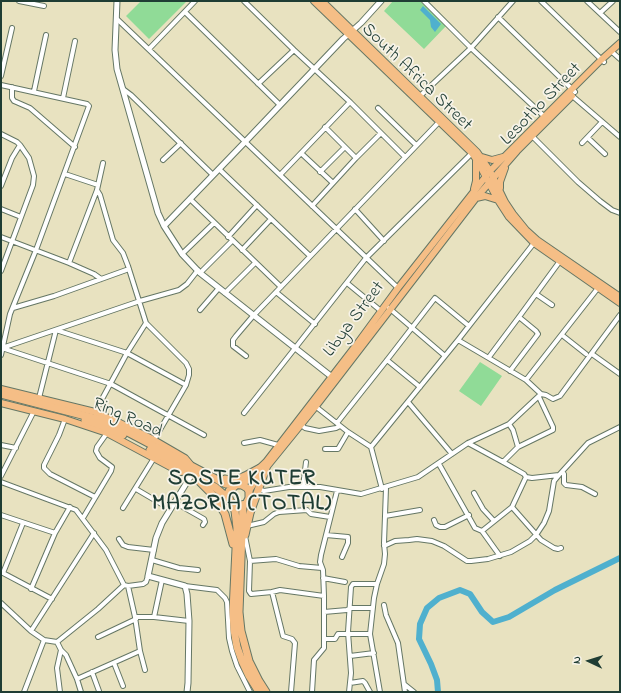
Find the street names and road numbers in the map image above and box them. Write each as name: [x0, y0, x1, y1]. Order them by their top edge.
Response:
street label: South Africa Street: [356, 20, 476, 136]
street label: Lesotho Street: [497, 59, 587, 151]
street label: Libya Street: [320, 278, 390, 362]
street label: Ring Road: [89, 394, 165, 444]

